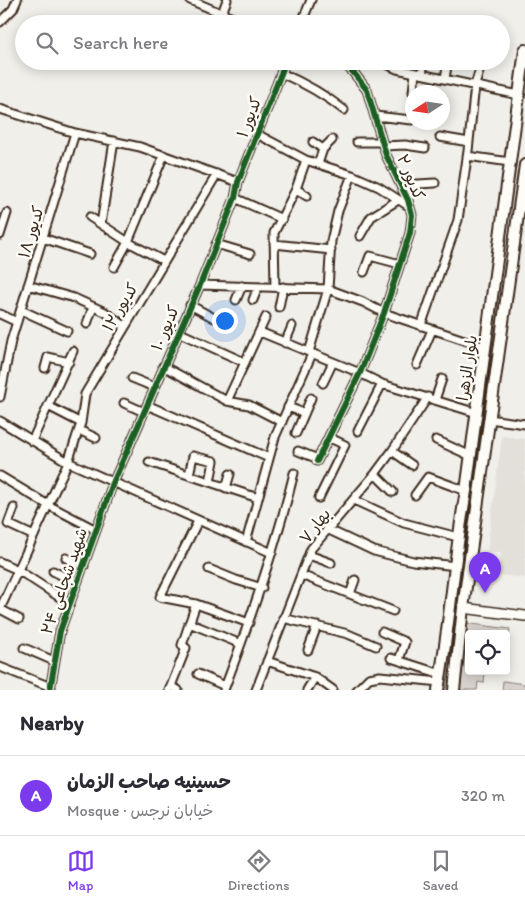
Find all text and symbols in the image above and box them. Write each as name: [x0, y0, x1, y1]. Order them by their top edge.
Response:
search box: [15, 15, 510, 70]
icon: search: [33, 29, 61, 57]
text: Search here: [73, 31, 168, 54]
north arrow: [405, 85, 450, 130]
street label: کدیور ۱: [233, 94, 266, 141]
street label: ۲ کدیور: [392, 151, 429, 203]
street label: کدیور ۱۸: [14, 203, 49, 261]
street label: کدیور ۱۲: [98, 279, 143, 335]
street label: کدیور ۱۰: [147, 302, 184, 354]
your location: [212, 308, 238, 334]
street label: بلوار الزهرا: [453, 334, 482, 402]
street label: بهار ۷: [295, 505, 335, 547]
street label: شهید شجاعی ۲۴: [37, 525, 92, 637]
pin: A: [469, 552, 501, 593]
map controls: [465, 630, 510, 675]
button: locate: [465, 630, 510, 675]
text: Nearby: [20, 710, 84, 735]
text: حسینیه صاحب الزمان: [67, 770, 231, 793]
text: A: [31, 786, 41, 805]
text: 320 m: [461, 786, 505, 805]
text: Mosque · خیابان نرجس: [67, 801, 213, 820]
tab: Map: [67, 847, 95, 894]
tab: Directions: [228, 847, 289, 894]
tab: Saved: [423, 847, 458, 894]

